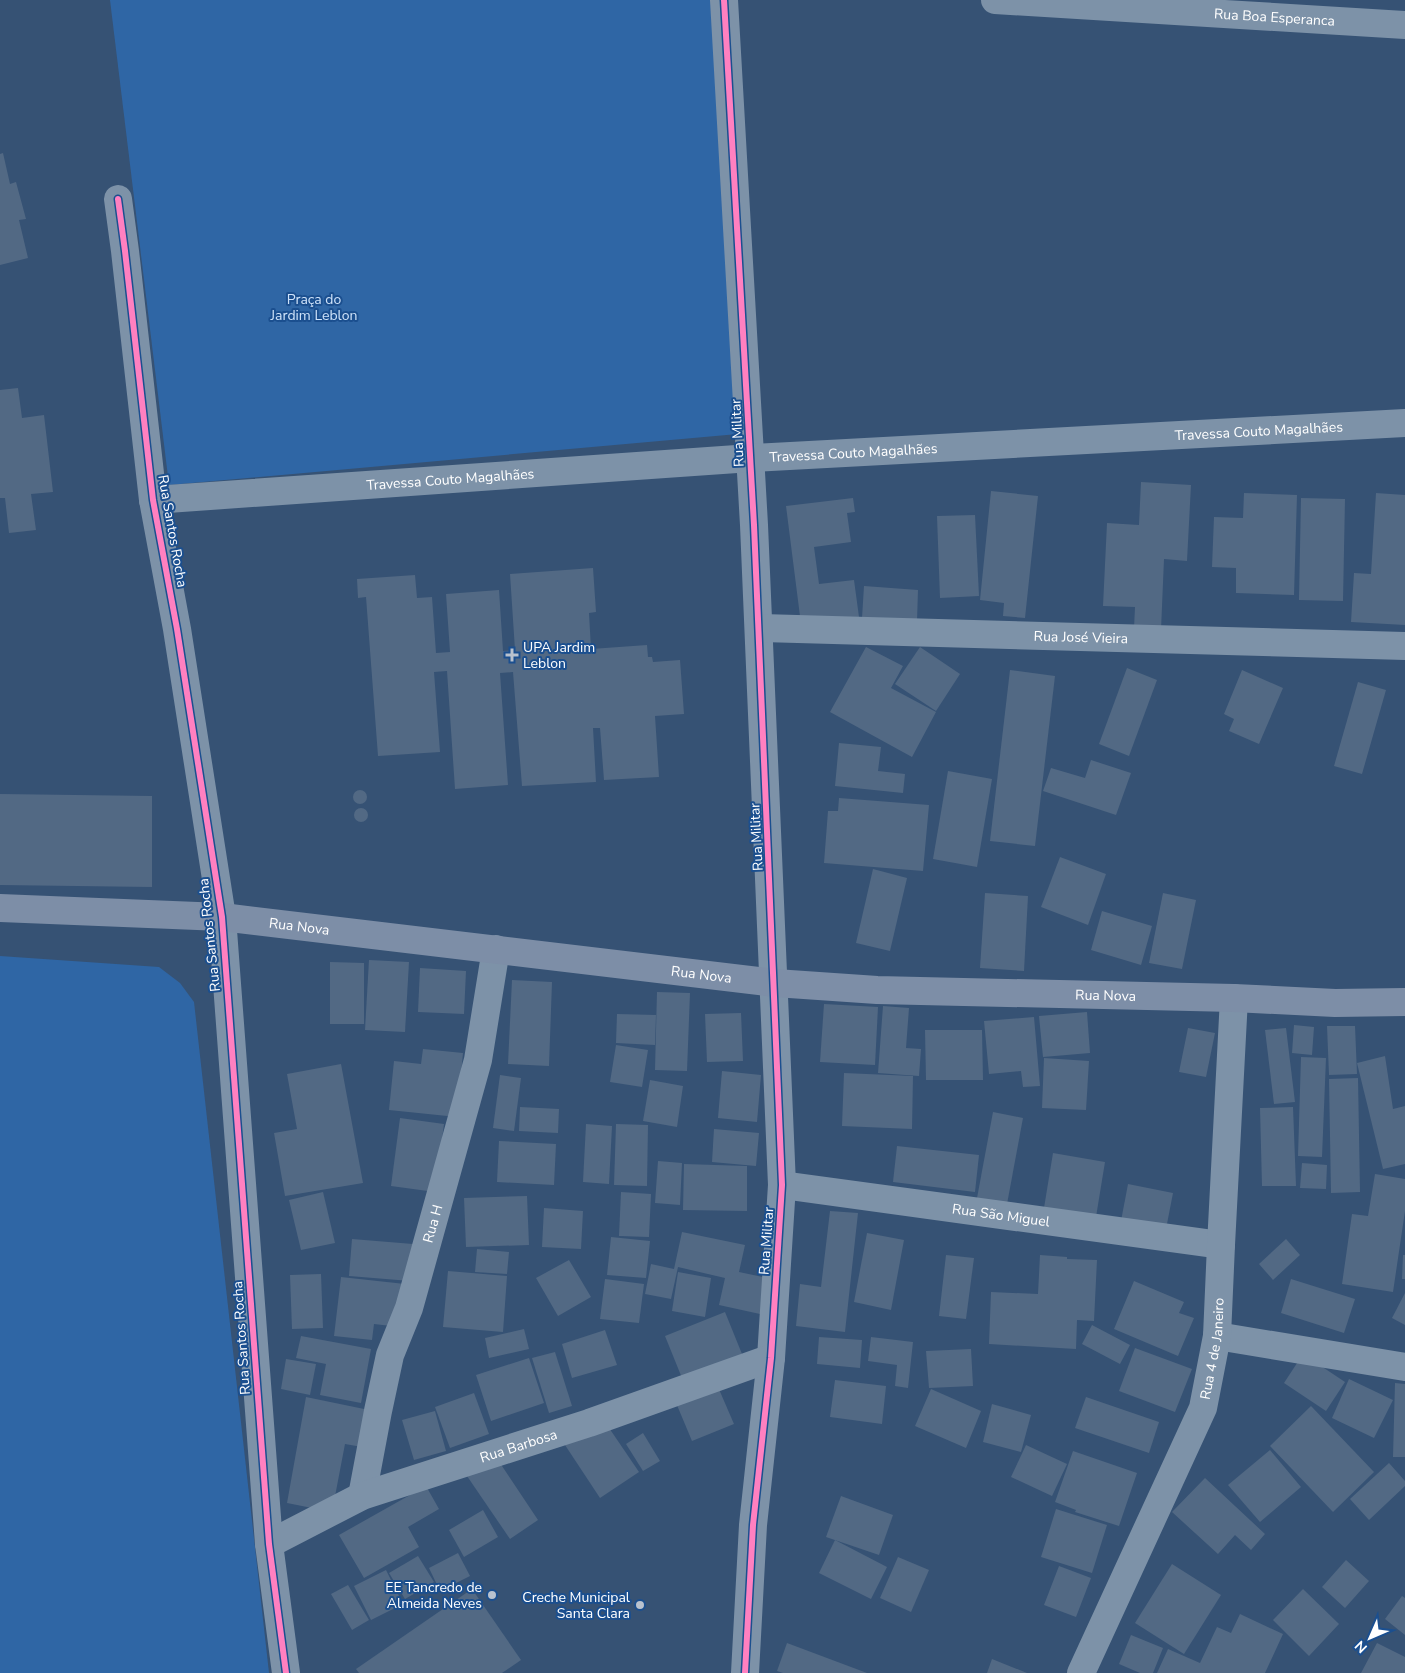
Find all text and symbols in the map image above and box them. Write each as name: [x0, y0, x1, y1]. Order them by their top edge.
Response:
street label: Rua Boa Esperanca: [1213, 4, 1336, 31]
park label: Praça do Jardim Leblon: [270, 290, 357, 325]
street label: Rua Militar: [726, 398, 749, 468]
street label: Travessa Couto Magalhães: [1174, 417, 1344, 445]
street label: Travessa Couto Magalhães: [769, 439, 938, 467]
street label: Travessa Couto Magalhães: [366, 464, 535, 495]
street label: Rua Santos Rocha: [153, 473, 192, 589]
street label: Rua José Vieira: [1033, 627, 1128, 648]
place label: UPA Jardim Leblon: [523, 638, 595, 673]
marker: UPA Jardim Leblon: [505, 648, 519, 662]
street label: Rua Militar: [745, 802, 768, 872]
street label: Rua Santos Rocha: [194, 877, 225, 993]
street label: Rua Nova: [268, 914, 331, 940]
street label: Rua Nova: [670, 962, 733, 988]
street label: Rua Nova: [1075, 985, 1136, 1006]
street label: Rua São Miguel: [951, 1199, 1052, 1232]
street label: Rua H: [419, 1203, 447, 1245]
street label: Rua Militar: [755, 1206, 778, 1276]
street label: Rua Santos Rocha: [228, 1280, 255, 1395]
street label: Rua 4 de Janeiro: [1196, 1297, 1229, 1401]
street label: Rua Barbosa: [477, 1425, 560, 1467]
place label: EE Tancredo de Almeida Neves: [385, 1578, 482, 1613]
place label: Creche Municipal Santa Clara: [522, 1588, 631, 1623]
marker: EE Tancredo de Almeida Neves: [486, 1589, 498, 1601]
marker: Creche Municipal Santa Clara: [634, 1599, 646, 1611]
north arrow: [1345, 1613, 1395, 1663]
text: N: [1351, 1636, 1372, 1657]

